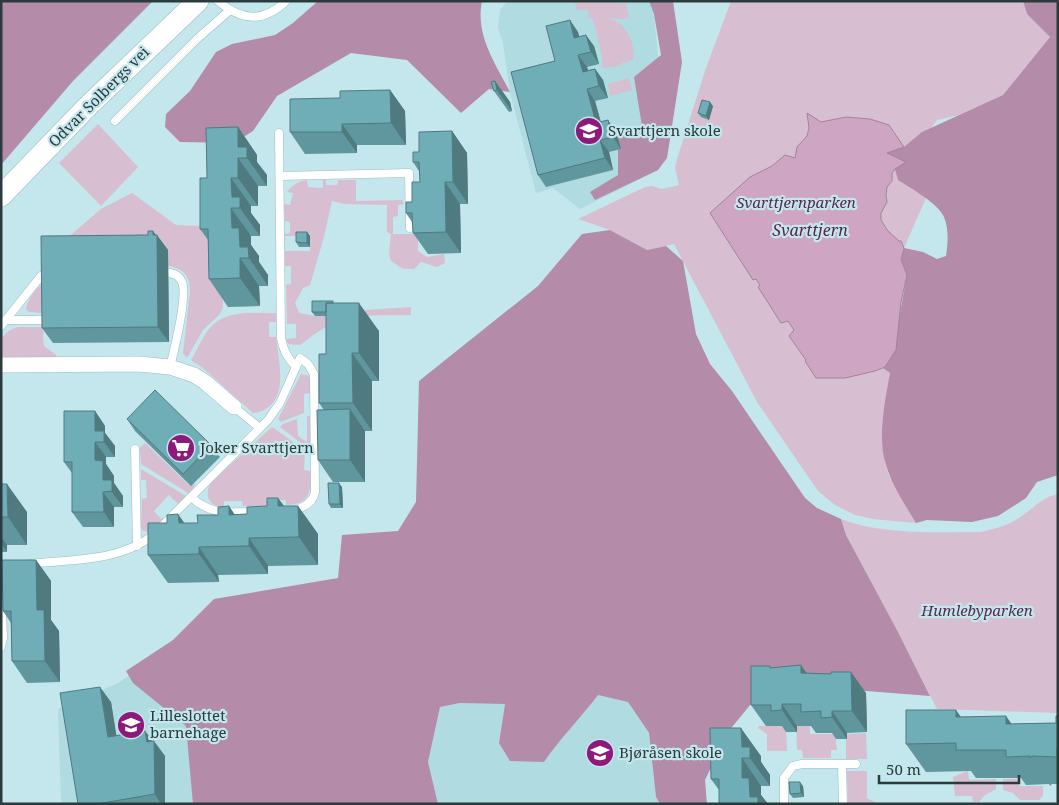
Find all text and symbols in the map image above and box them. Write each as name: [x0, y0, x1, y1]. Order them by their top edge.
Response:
street label: Odvar Solbergs vei: [44, 42, 153, 151]
school or university icon: Svarttjern skole: [574, 116, 604, 146]
place label: Svarttjern skole: [608, 120, 721, 140]
park label: Svarttjernparken: [736, 192, 856, 212]
water label: Svarttjern: [772, 219, 848, 241]
supermarket icon: Joker Svarttjern: [166, 433, 196, 463]
place label: Joker Svarttjern: [199, 437, 314, 457]
park label: Humlebyparken: [920, 600, 1033, 620]
place label: Lilleslottet barnehage: [150, 705, 227, 742]
school or university icon: Lilleslottet barnehage: [116, 710, 146, 740]
school or university icon: Bjøråsen skole: [585, 738, 615, 768]
place label: Bjøråsen skole: [619, 742, 722, 762]
scale bar: [879, 752, 1019, 784]
text: 50 m: [886, 759, 921, 779]

